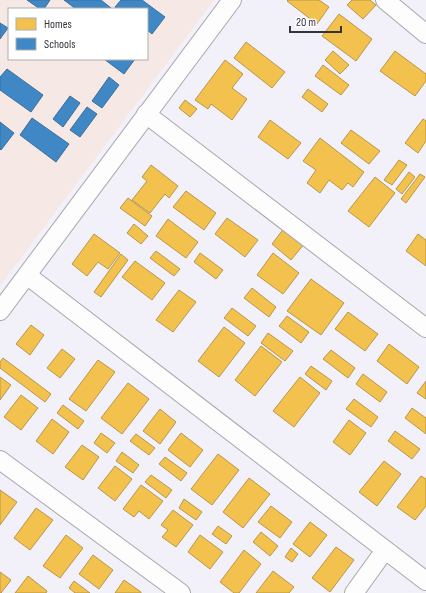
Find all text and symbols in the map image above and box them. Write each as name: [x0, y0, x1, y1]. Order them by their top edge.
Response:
legend: [8, 8, 148, 60]
scale bar: [290, 8, 341, 34]
text: 20 m: [296, 15, 316, 30]
text: Homes: [44, 17, 72, 32]
text: Schools: [44, 37, 76, 52]

